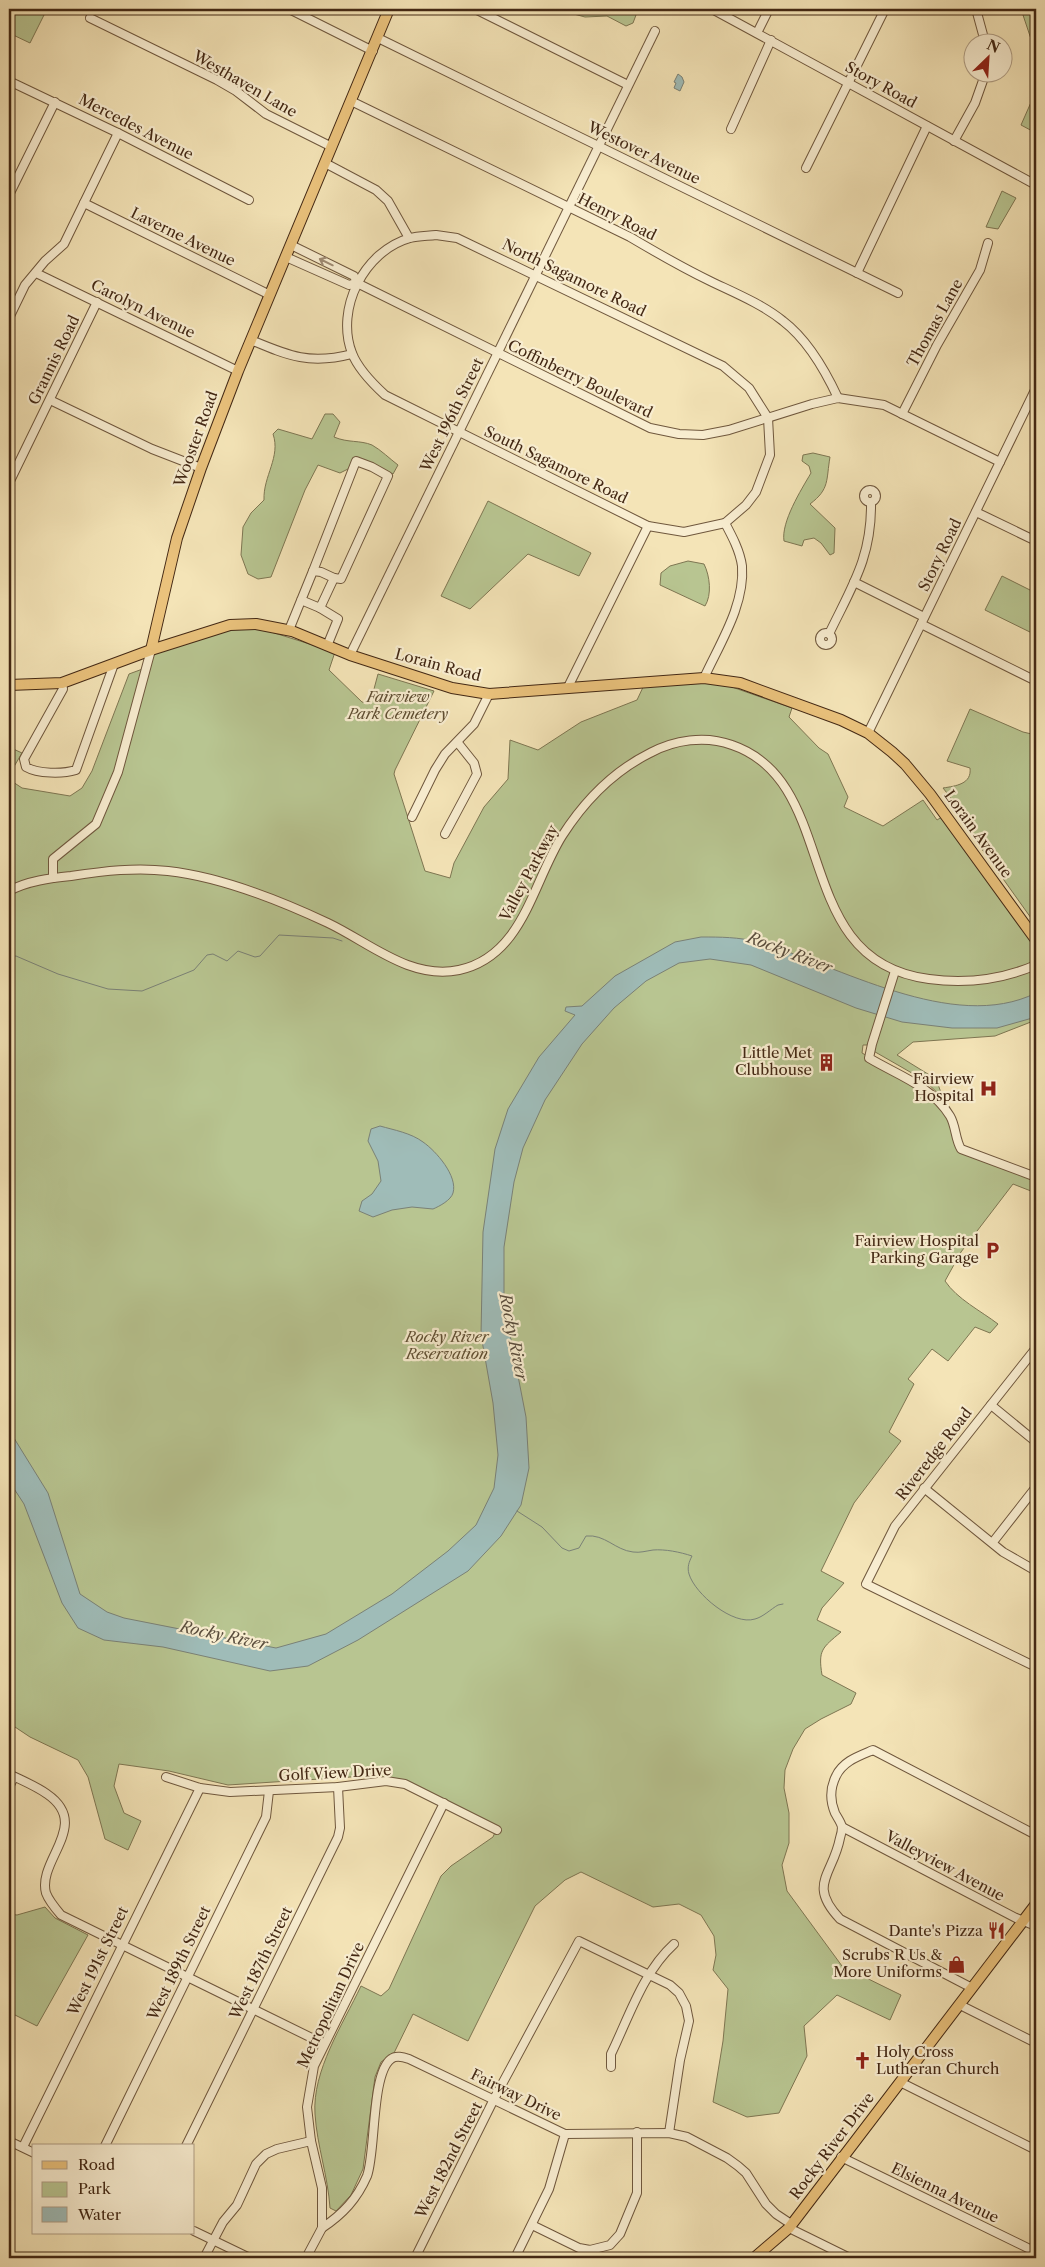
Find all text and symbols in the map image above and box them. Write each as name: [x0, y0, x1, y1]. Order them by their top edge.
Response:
north arrow: [962, 32, 1012, 82]
text: N: [984, 35, 1003, 57]
street label: Westhaven Lane: [189, 46, 301, 121]
street label: Story Road: [842, 57, 920, 112]
street label: Mercedes Avenue: [76, 89, 197, 164]
street label: Westover Avenue: [584, 117, 704, 188]
street label: Henry Road: [575, 189, 660, 244]
street label: Laverne Avenue: [128, 203, 239, 270]
street label: North Sagamore Road: [499, 234, 649, 321]
one-way arrow: [319, 257, 334, 266]
street label: Carolyn Avenue: [88, 275, 198, 342]
street label: Thomas Lane: [903, 275, 967, 370]
street label: Grannis Road: [24, 312, 83, 408]
street label: Coffinberry Boulevard: [505, 335, 656, 422]
street label: West 196th Street: [415, 354, 488, 476]
street label: Wooster Road: [169, 388, 222, 490]
street label: South Sagamore Road: [481, 421, 631, 508]
street label: Story Road: [914, 515, 965, 594]
street label: Lorain Road: [393, 644, 483, 685]
park label: Fairview Park Cemetery: [347, 687, 449, 723]
street label: Lorain Avenue: [940, 786, 1017, 881]
street label: Valley Parkway: [495, 821, 562, 925]
water label: Rocky River: [743, 926, 837, 978]
place label: Little Met Clubhouse: [735, 1043, 813, 1079]
building icon: Little Met Clubhouse: [816, 1052, 836, 1072]
place label: Fairview Hospital: [913, 1069, 975, 1105]
hospital icon: Fairview Hospital: [978, 1078, 998, 1098]
place label: Fairview Hospital Parking Garage: [855, 1231, 980, 1267]
parking icon: Fairview Hospital Parking Garage: [983, 1240, 1003, 1260]
water label: Rocky River: [495, 1289, 533, 1384]
park label: Rocky River Reservation: [404, 1327, 490, 1363]
street label: Riveredge Road: [891, 1404, 976, 1504]
water label: Rocky River: [176, 1616, 271, 1654]
street label: Golf View Drive: [278, 1760, 392, 1785]
street label: Valleyview Avenue: [882, 1826, 1008, 1905]
street label: West 189th Street: [142, 1902, 215, 2024]
street label: West 191st Street: [63, 1903, 132, 2019]
street label: West 187th Street: [225, 1903, 296, 2023]
place label: Dante's Pizza: [888, 1921, 983, 1940]
restaurant icon: Dante's Pizza: [987, 1921, 1007, 1941]
street label: Metropolitan Drive: [293, 1939, 368, 2071]
place label: Scrubs R Us & More Uniforms: [833, 1945, 942, 1981]
shop icon: Scrubs R Us & More Uniforms: [946, 1954, 966, 1974]
place label: Holy Cross Lutheran Church: [876, 2042, 1000, 2078]
church icon: Holy Cross Lutheran Church: [852, 2051, 872, 2071]
street label: Fairway Drive: [468, 2064, 565, 2125]
street label: Rocky River Drive: [785, 2089, 878, 2203]
street label: West 182nd Street: [411, 2098, 486, 2222]
legend: [32, 2144, 195, 2234]
text: Road: [78, 2155, 115, 2174]
street label: Elsienna Avenue: [888, 2158, 1002, 2227]
text: Park: [78, 2179, 112, 2198]
text: Water: [77, 2205, 122, 2224]

